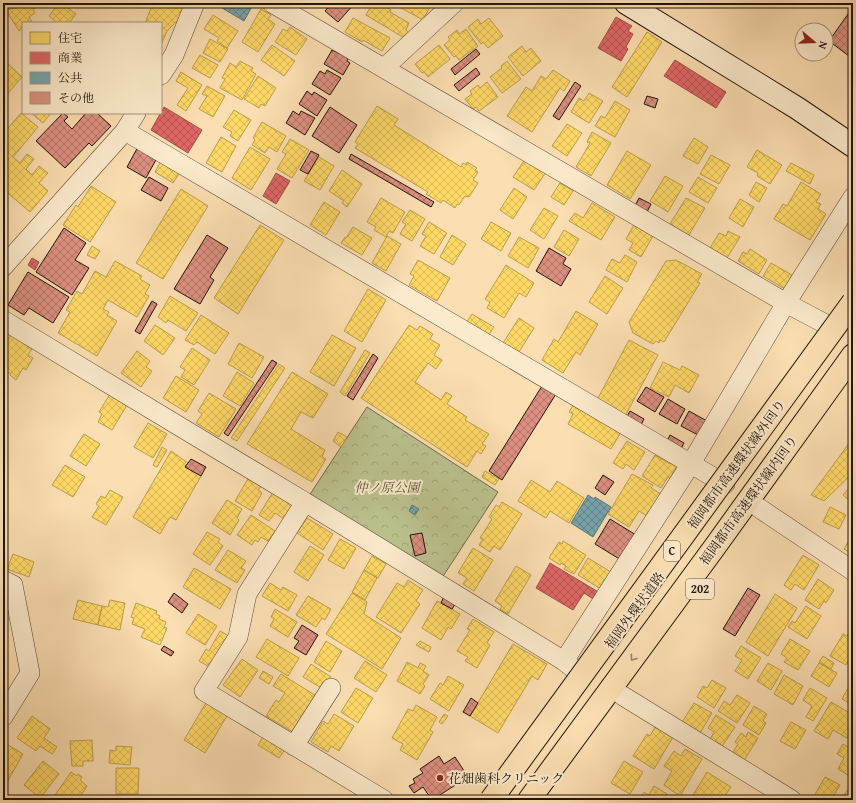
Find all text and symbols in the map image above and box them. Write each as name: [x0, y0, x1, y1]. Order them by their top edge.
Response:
legend: [22, 22, 162, 114]
north arrow: [794, 22, 834, 62]
text: 住宅: [58, 29, 82, 46]
text: N: [814, 39, 832, 52]
text: 商業: [58, 49, 82, 66]
text: 公共: [58, 69, 82, 86]
text: その他: [58, 89, 94, 106]
street label: 福岡都市高速環状線外回り: [683, 396, 790, 533]
street label: 福岡都市高速環状線内回り: [695, 432, 802, 569]
park label: 仲ノ原公園: [354, 478, 421, 497]
road number: C: [664, 541, 680, 561]
street label: 福岡外環状道路: [600, 568, 669, 653]
road number: 202: [686, 579, 714, 599]
one-way arrow: [631, 654, 638, 661]
place label: 花畑歯科クリニック: [448, 769, 564, 788]
marker: 花畑歯科クリニック: [435, 773, 445, 783]

